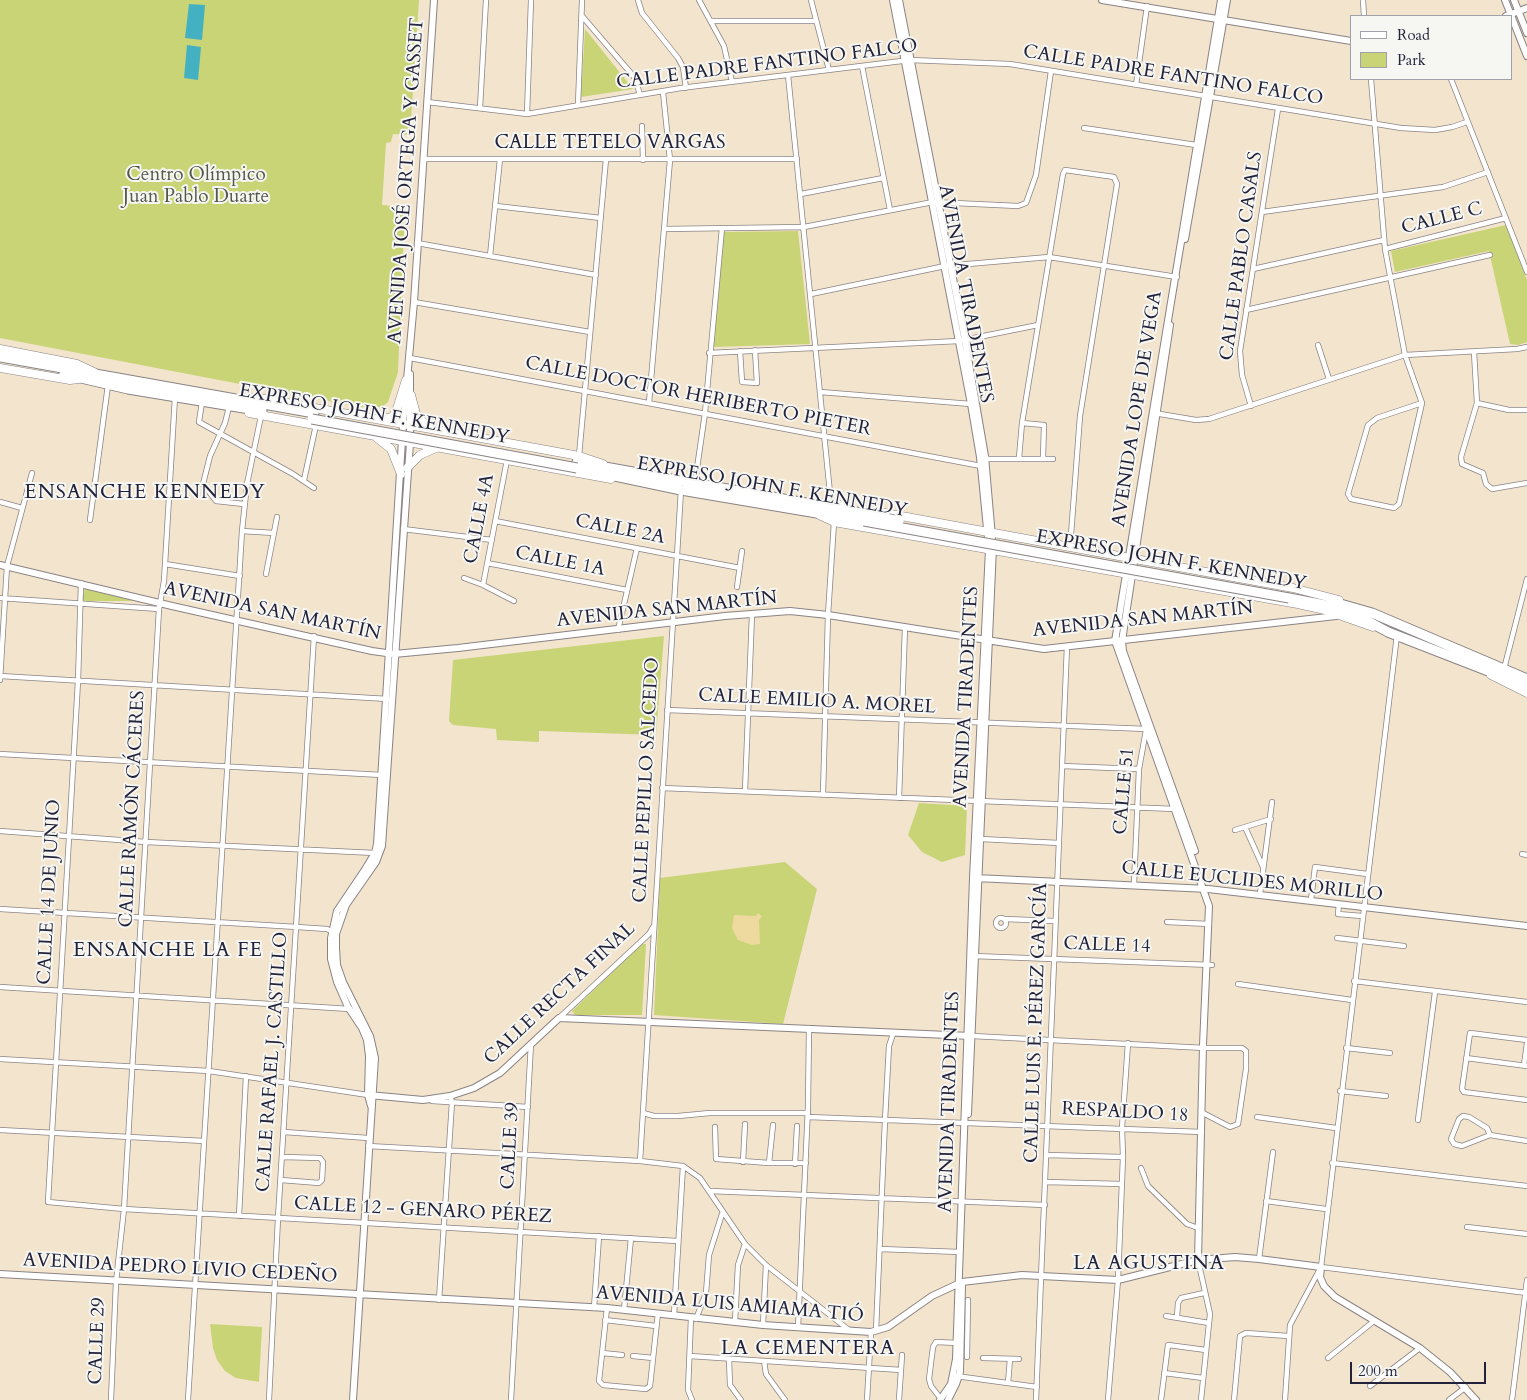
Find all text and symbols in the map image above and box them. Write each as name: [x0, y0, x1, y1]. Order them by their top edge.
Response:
legend: [1350, 15, 1512, 80]
street label: AVENIDA JOSÉ ORTEGA Y GASSET: [384, 17, 430, 345]
text: Road: [1397, 25, 1430, 45]
street label: CALLE PADRE FANTINO FALCO: [615, 35, 919, 95]
street label: CALLE PADRE FANTINO FALCO: [1021, 41, 1325, 111]
text: Park: [1397, 50, 1426, 70]
street label: CALLE TETELO VARGAS: [495, 133, 725, 155]
street label: CALLE PABLO CASALS: [1216, 150, 1268, 362]
park label: Centro Olímpico Juan Pablo Duarte: [123, 165, 269, 209]
street label: AVENIDA TIRADENTES: [933, 183, 997, 405]
street label: CALLE C: [1399, 198, 1485, 240]
street label: AVENIDA LOPE DE VEGA: [1108, 289, 1168, 529]
street label: CALLE DOCTOR HERIBERTO PIETER: [523, 352, 873, 442]
street label: EXPRESO JOHN F. KENNEDY: [237, 380, 511, 450]
street label: EXPRESO JOHN F. KENNEDY: [635, 453, 909, 523]
street label: CALLE 4A: [460, 472, 500, 566]
district label: ENSANCHE KENNEDY: [22, 481, 268, 505]
street label: CALLE 2A: [573, 510, 667, 550]
street label: EXPRESO JOHN F. KENNEDY: [1034, 526, 1308, 596]
street label: CALLE 1A: [513, 542, 607, 582]
street label: AVENIDA SAN MARTÍN: [161, 578, 383, 646]
street label: AVENIDA TIRADENTES: [950, 586, 984, 808]
street label: AVENIDA SAN MARTÍN: [556, 587, 778, 633]
street label: AVENIDA SAN MARTÍN: [1032, 597, 1254, 643]
street label: CALLE PEPILLO SALCEDO: [629, 657, 665, 903]
street label: CALLE EMILIO A. MOREL: [698, 684, 936, 720]
street label: CALLE RAMÓN CÁCERES: [115, 690, 151, 928]
street label: CALLE 51: [1110, 747, 1140, 835]
street label: CALLE 14 DE JUNIO: [34, 799, 66, 985]
street label: CALLE EUCLIDES MORILLO: [1120, 857, 1384, 907]
street label: CALLE LUIS E. PÉREZ GARCÍA: [1021, 882, 1053, 1164]
street label: CALLE RECTA FINAL: [480, 918, 640, 1070]
street label: CALLE RAFAEL J. CASTILLO: [253, 931, 293, 1193]
street label: CALLE 14: [1063, 933, 1151, 959]
district label: ENSANCHE LA FE: [71, 939, 265, 963]
street label: AVENIDA TIRADENTES: [935, 991, 965, 1213]
street label: RESPALDO 18: [1061, 1098, 1189, 1128]
street label: CALLE 39: [497, 1102, 525, 1190]
street label: CALLE 12 - GENARO PÉREZ: [293, 1193, 553, 1229]
street label: AVENIDA PEDRO LIVIO CEDEÑO: [22, 1249, 338, 1289]
district label: LA AGUSTINA: [1072, 1252, 1226, 1276]
street label: AVENIDA LUIS AMIAMA TIÓ: [595, 1282, 863, 1328]
street label: CALLE 29: [85, 1297, 111, 1385]
district label: LA CEMENTERA: [719, 1337, 897, 1361]
scale bar: [1352, 1352, 1488, 1384]
text: 200 m: [1358, 1361, 1398, 1381]

